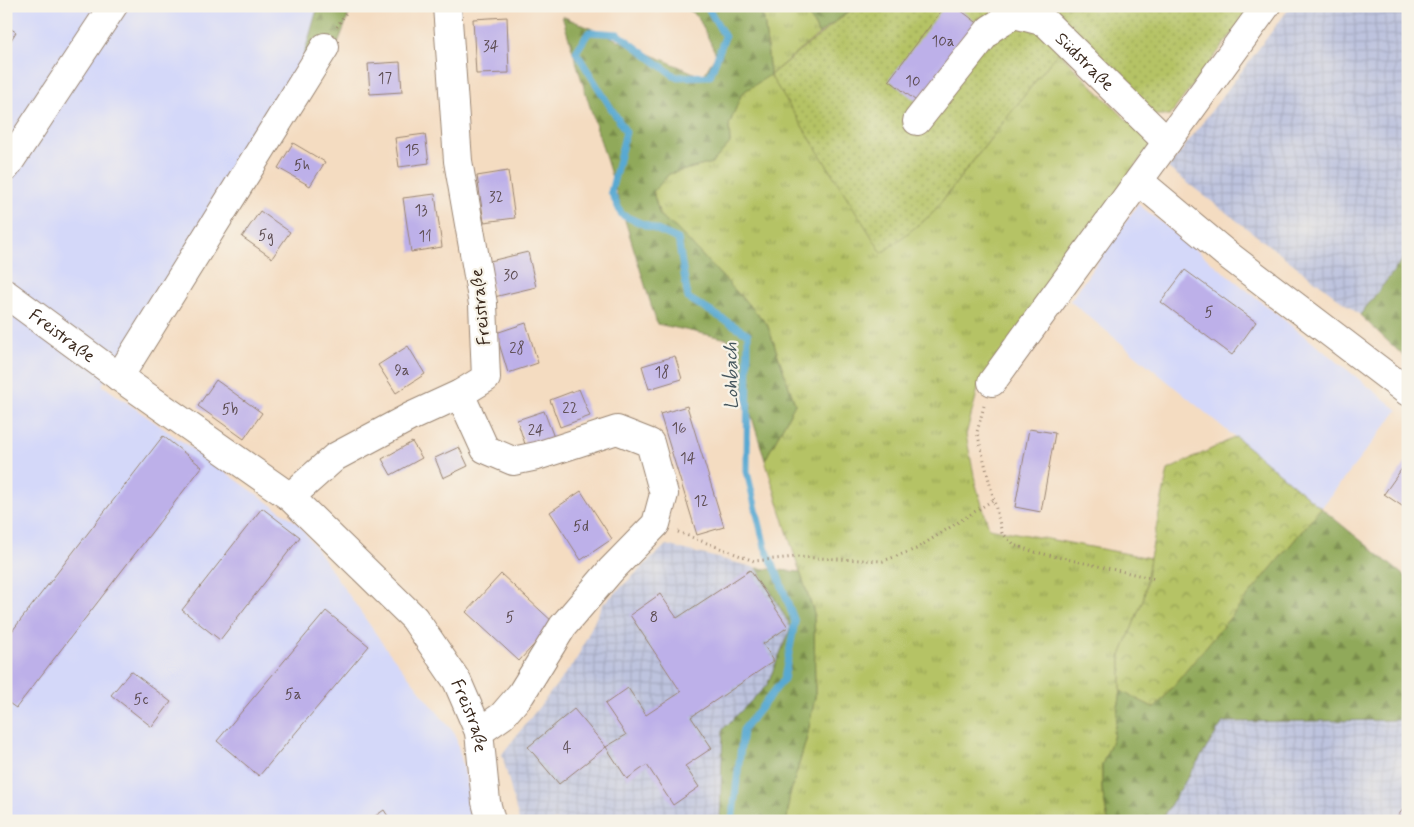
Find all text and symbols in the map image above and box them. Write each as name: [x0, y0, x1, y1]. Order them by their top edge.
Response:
street label: Südstraße: [1049, 28, 1119, 97]
house number: 10a: [932, 32, 955, 52]
house number: 34: [483, 37, 499, 57]
house number: 17: [378, 69, 393, 89]
house number: 10: [905, 72, 921, 92]
house number: 15: [405, 141, 419, 161]
house number: 5h: [294, 156, 310, 176]
house number: 32: [489, 188, 503, 208]
house number: 13: [414, 201, 428, 221]
house number: 5g: [258, 226, 274, 246]
house number: 11: [418, 227, 432, 247]
house number: 30: [503, 266, 519, 286]
street label: Freistraße: [465, 267, 497, 346]
house number: 5: [1204, 303, 1214, 323]
street label: Freistraße: [24, 304, 100, 369]
house number: 28: [509, 339, 525, 359]
water label: Lohbach: [718, 342, 745, 410]
house number: 9a: [394, 361, 410, 381]
house number: 18: [655, 363, 669, 383]
house number: 22: [562, 399, 578, 419]
house number: 5b: [222, 400, 238, 420]
house number: 16: [671, 419, 687, 439]
house number: 24: [528, 421, 544, 441]
house number: 14: [680, 449, 696, 469]
house number: 12: [694, 492, 708, 512]
house number: 5d: [573, 517, 589, 537]
house number: 5: [505, 608, 515, 628]
house number: 8: [650, 608, 658, 628]
street label: Freistraße: [445, 676, 492, 754]
house number: 5a: [285, 685, 302, 705]
house number: 5c: [133, 690, 149, 710]
house number: 4: [563, 738, 572, 758]

